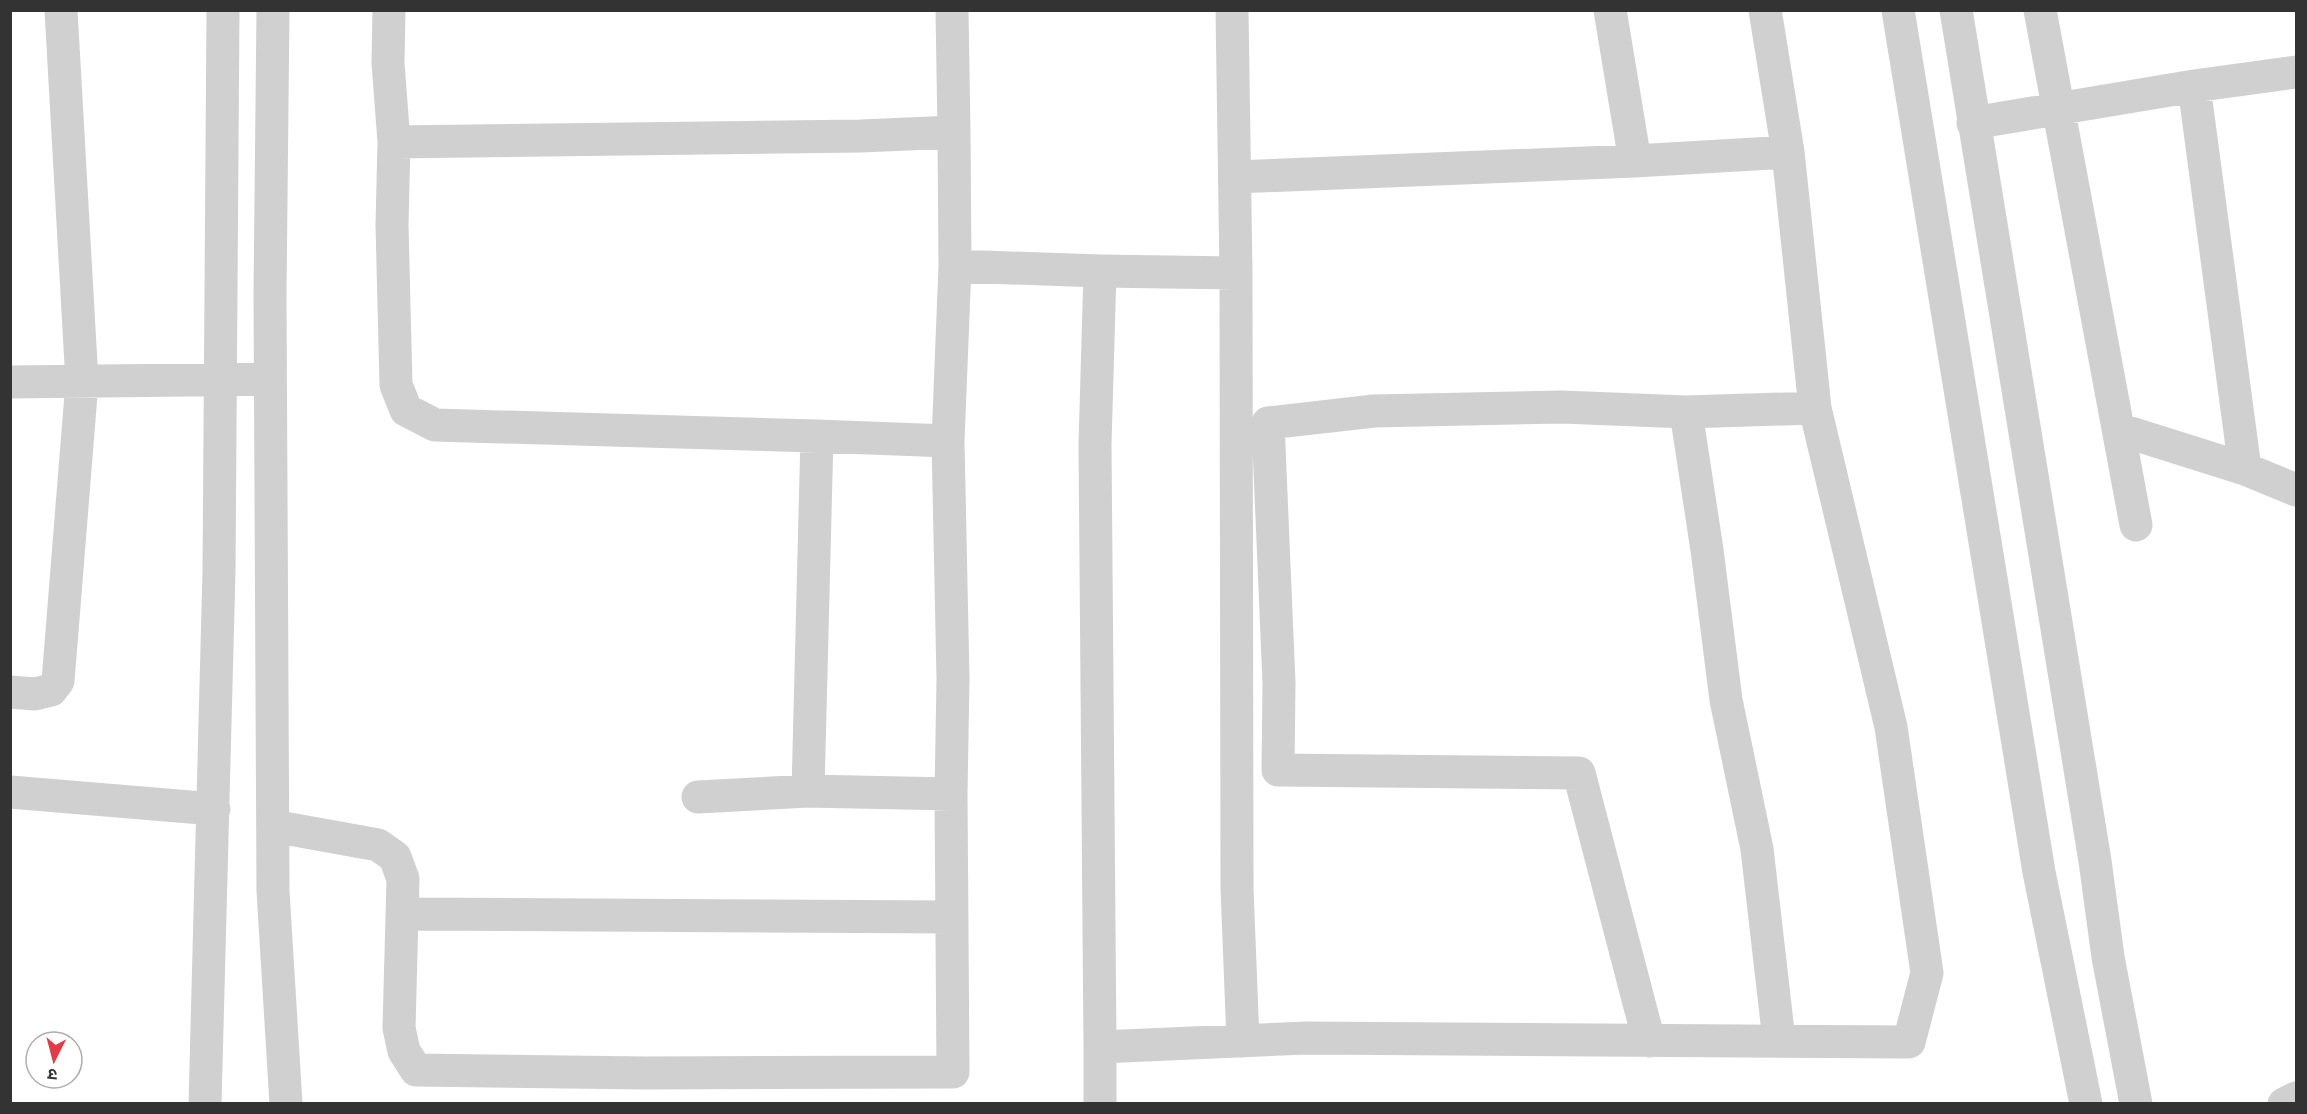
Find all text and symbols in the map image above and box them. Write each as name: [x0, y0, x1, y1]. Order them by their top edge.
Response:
north arrow: [24, 1030, 84, 1090]
text: उ: [46, 1062, 58, 1087]

